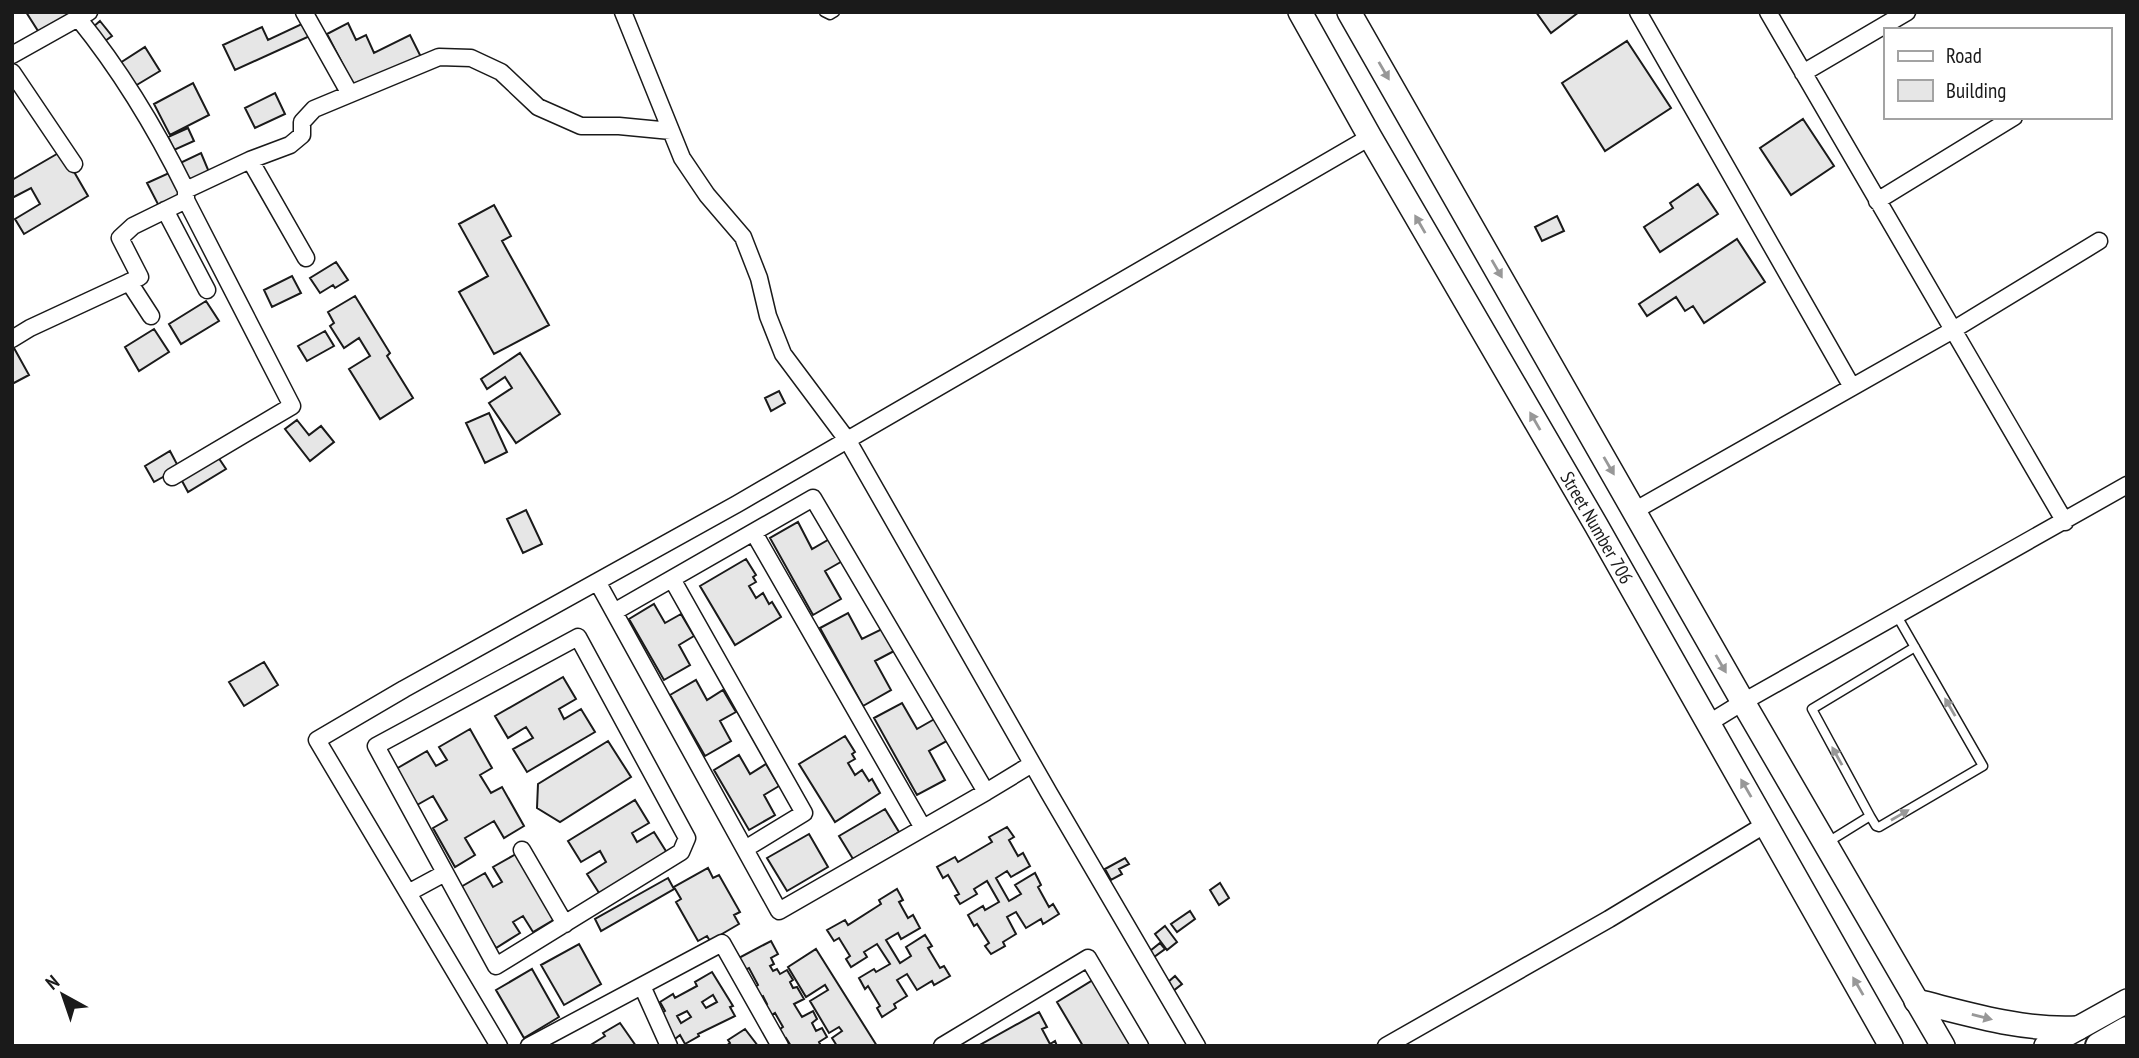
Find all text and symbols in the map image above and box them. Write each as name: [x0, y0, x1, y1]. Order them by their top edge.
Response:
legend: [1884, 28, 2111, 119]
text: Road: [1946, 42, 1982, 69]
one-way arrow: [1377, 62, 1390, 81]
text: Building: [1946, 77, 2006, 104]
one-way arrow: [1414, 215, 1427, 234]
one-way arrow: [1491, 259, 1503, 278]
one-way arrow: [1529, 411, 1541, 431]
one-way arrow: [1603, 457, 1615, 476]
street label: Street Number 706: [1555, 467, 1639, 588]
one-way arrow: [1715, 655, 1728, 674]
one-way arrow: [1944, 697, 1956, 716]
one-way arrow: [1831, 746, 1843, 766]
one-way arrow: [1740, 779, 1752, 798]
one-way arrow: [1891, 809, 1910, 821]
north arrow: [28, 960, 98, 1030]
text: N: [40, 969, 64, 994]
one-way arrow: [1852, 976, 1864, 996]
one-way arrow: [1971, 1012, 1993, 1023]

